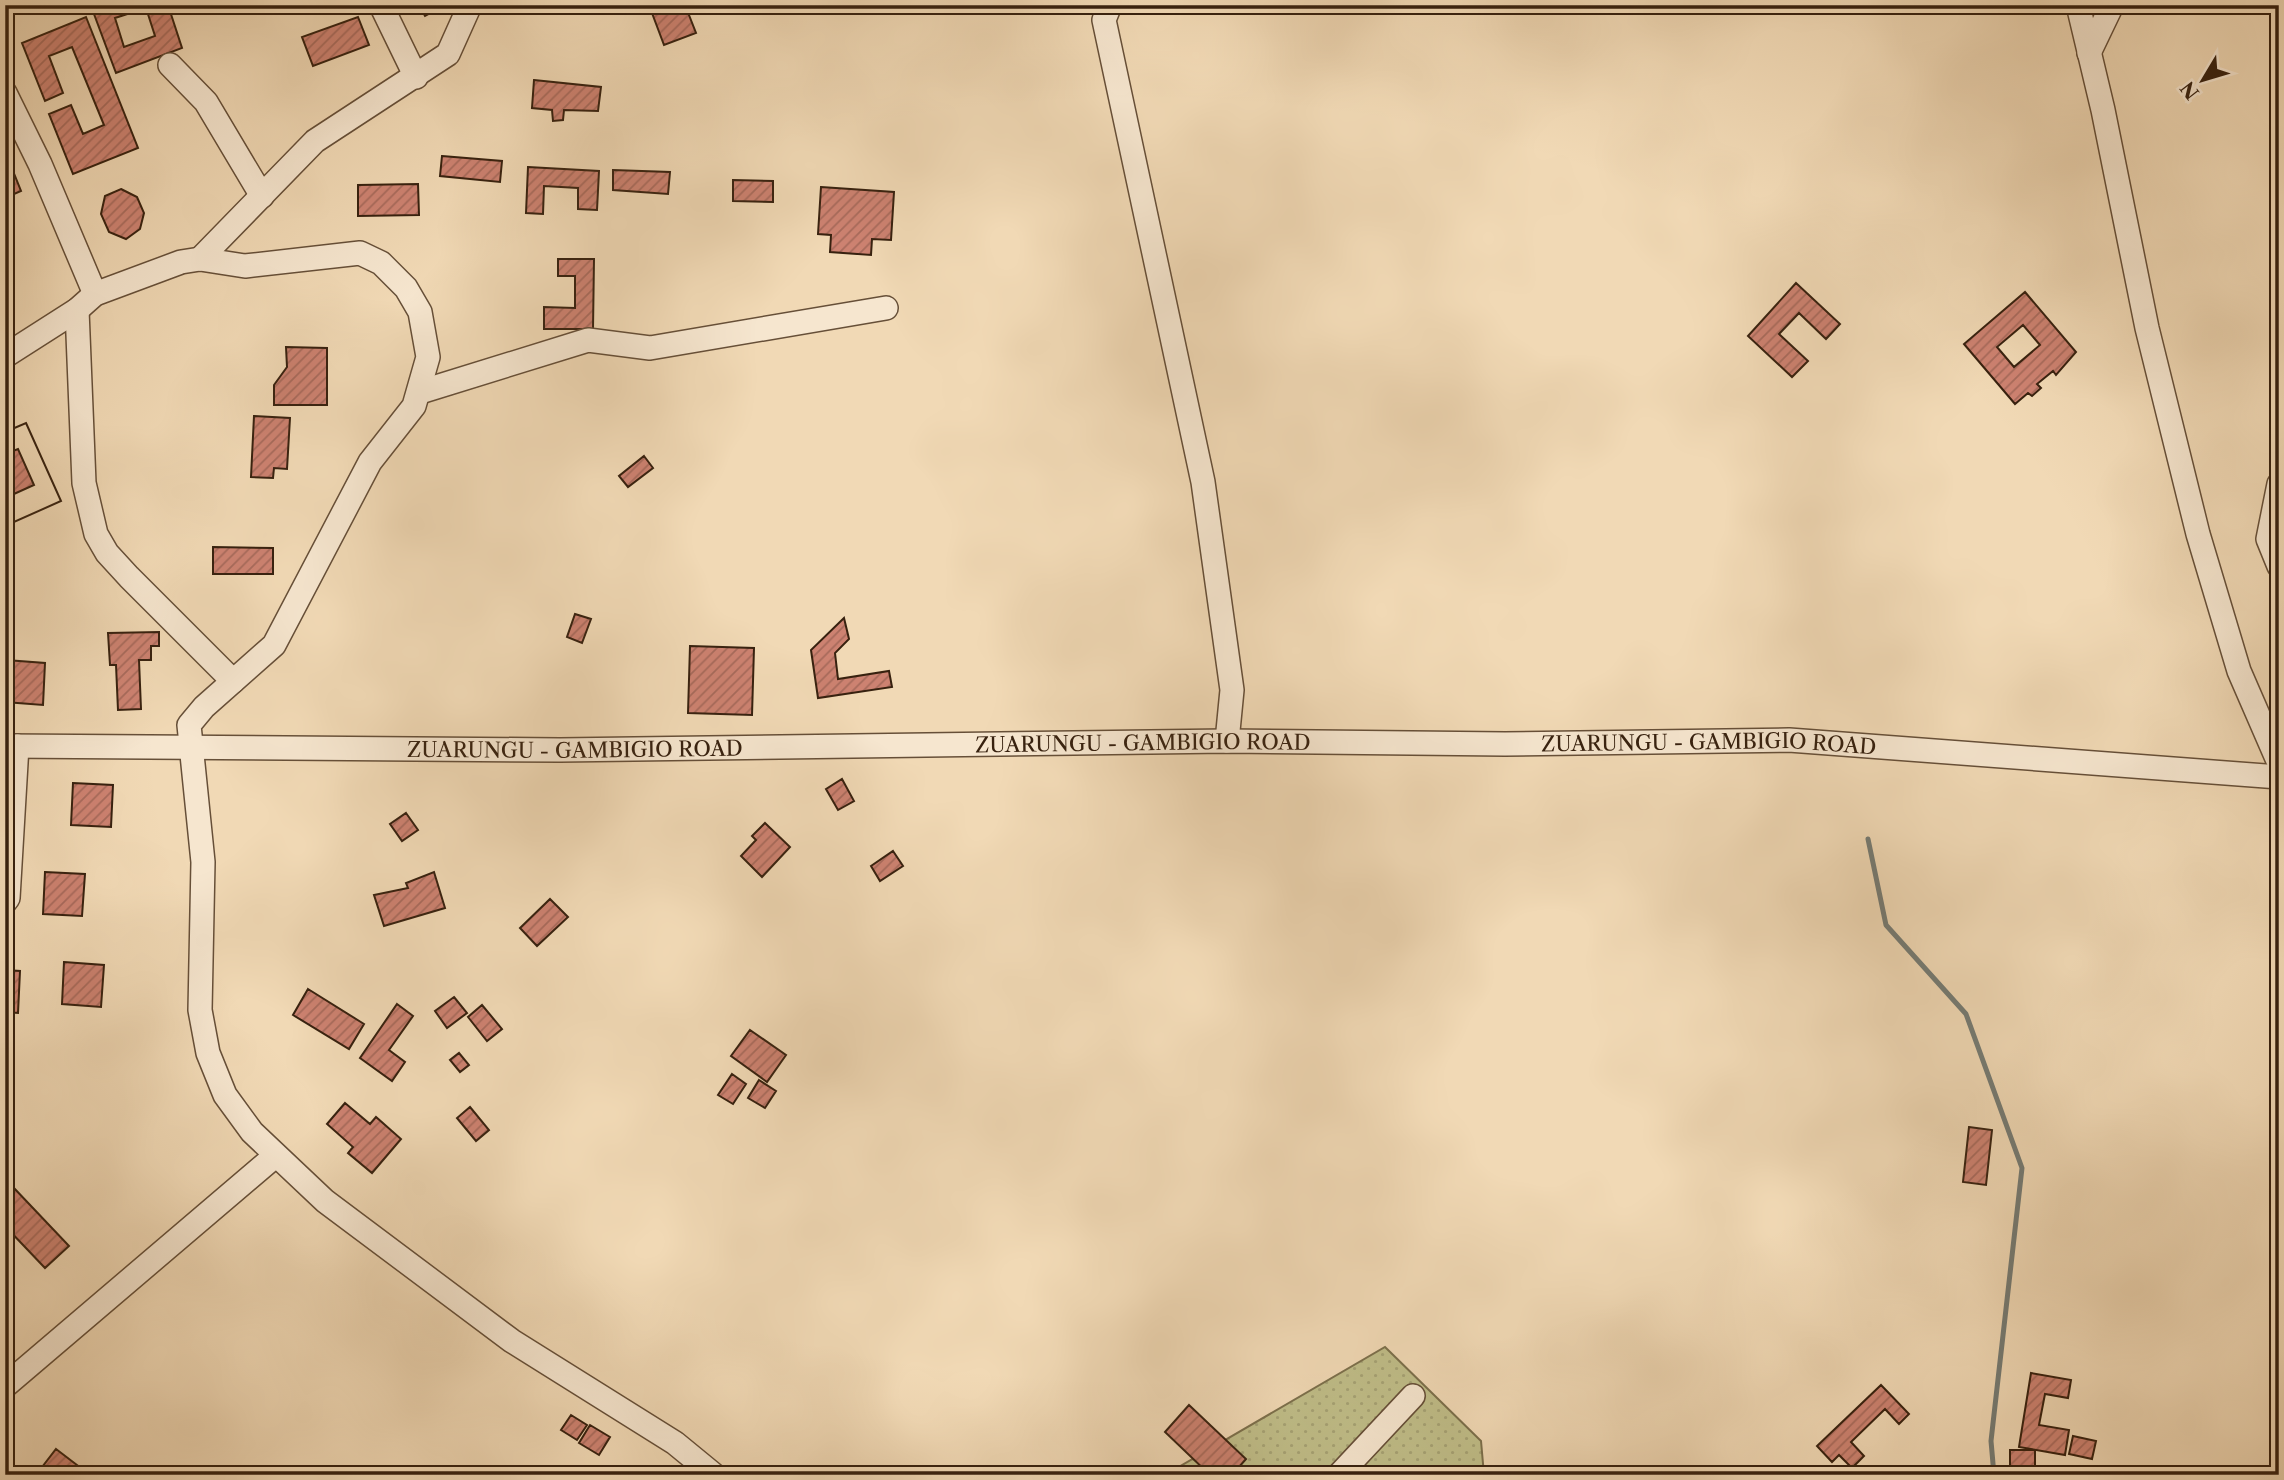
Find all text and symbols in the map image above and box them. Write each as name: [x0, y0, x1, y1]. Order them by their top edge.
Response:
north arrow: [2168, 46, 2238, 116]
text: N: [2176, 77, 2204, 104]
street label: ZUARUNGU - GAMBIGIO ROAD: [975, 728, 1311, 757]
street label: ZUARUNGU - GAMBIGIO ROAD: [1541, 728, 1877, 759]
street label: ZUARUNGU - GAMBIGIO ROAD: [407, 735, 743, 763]

